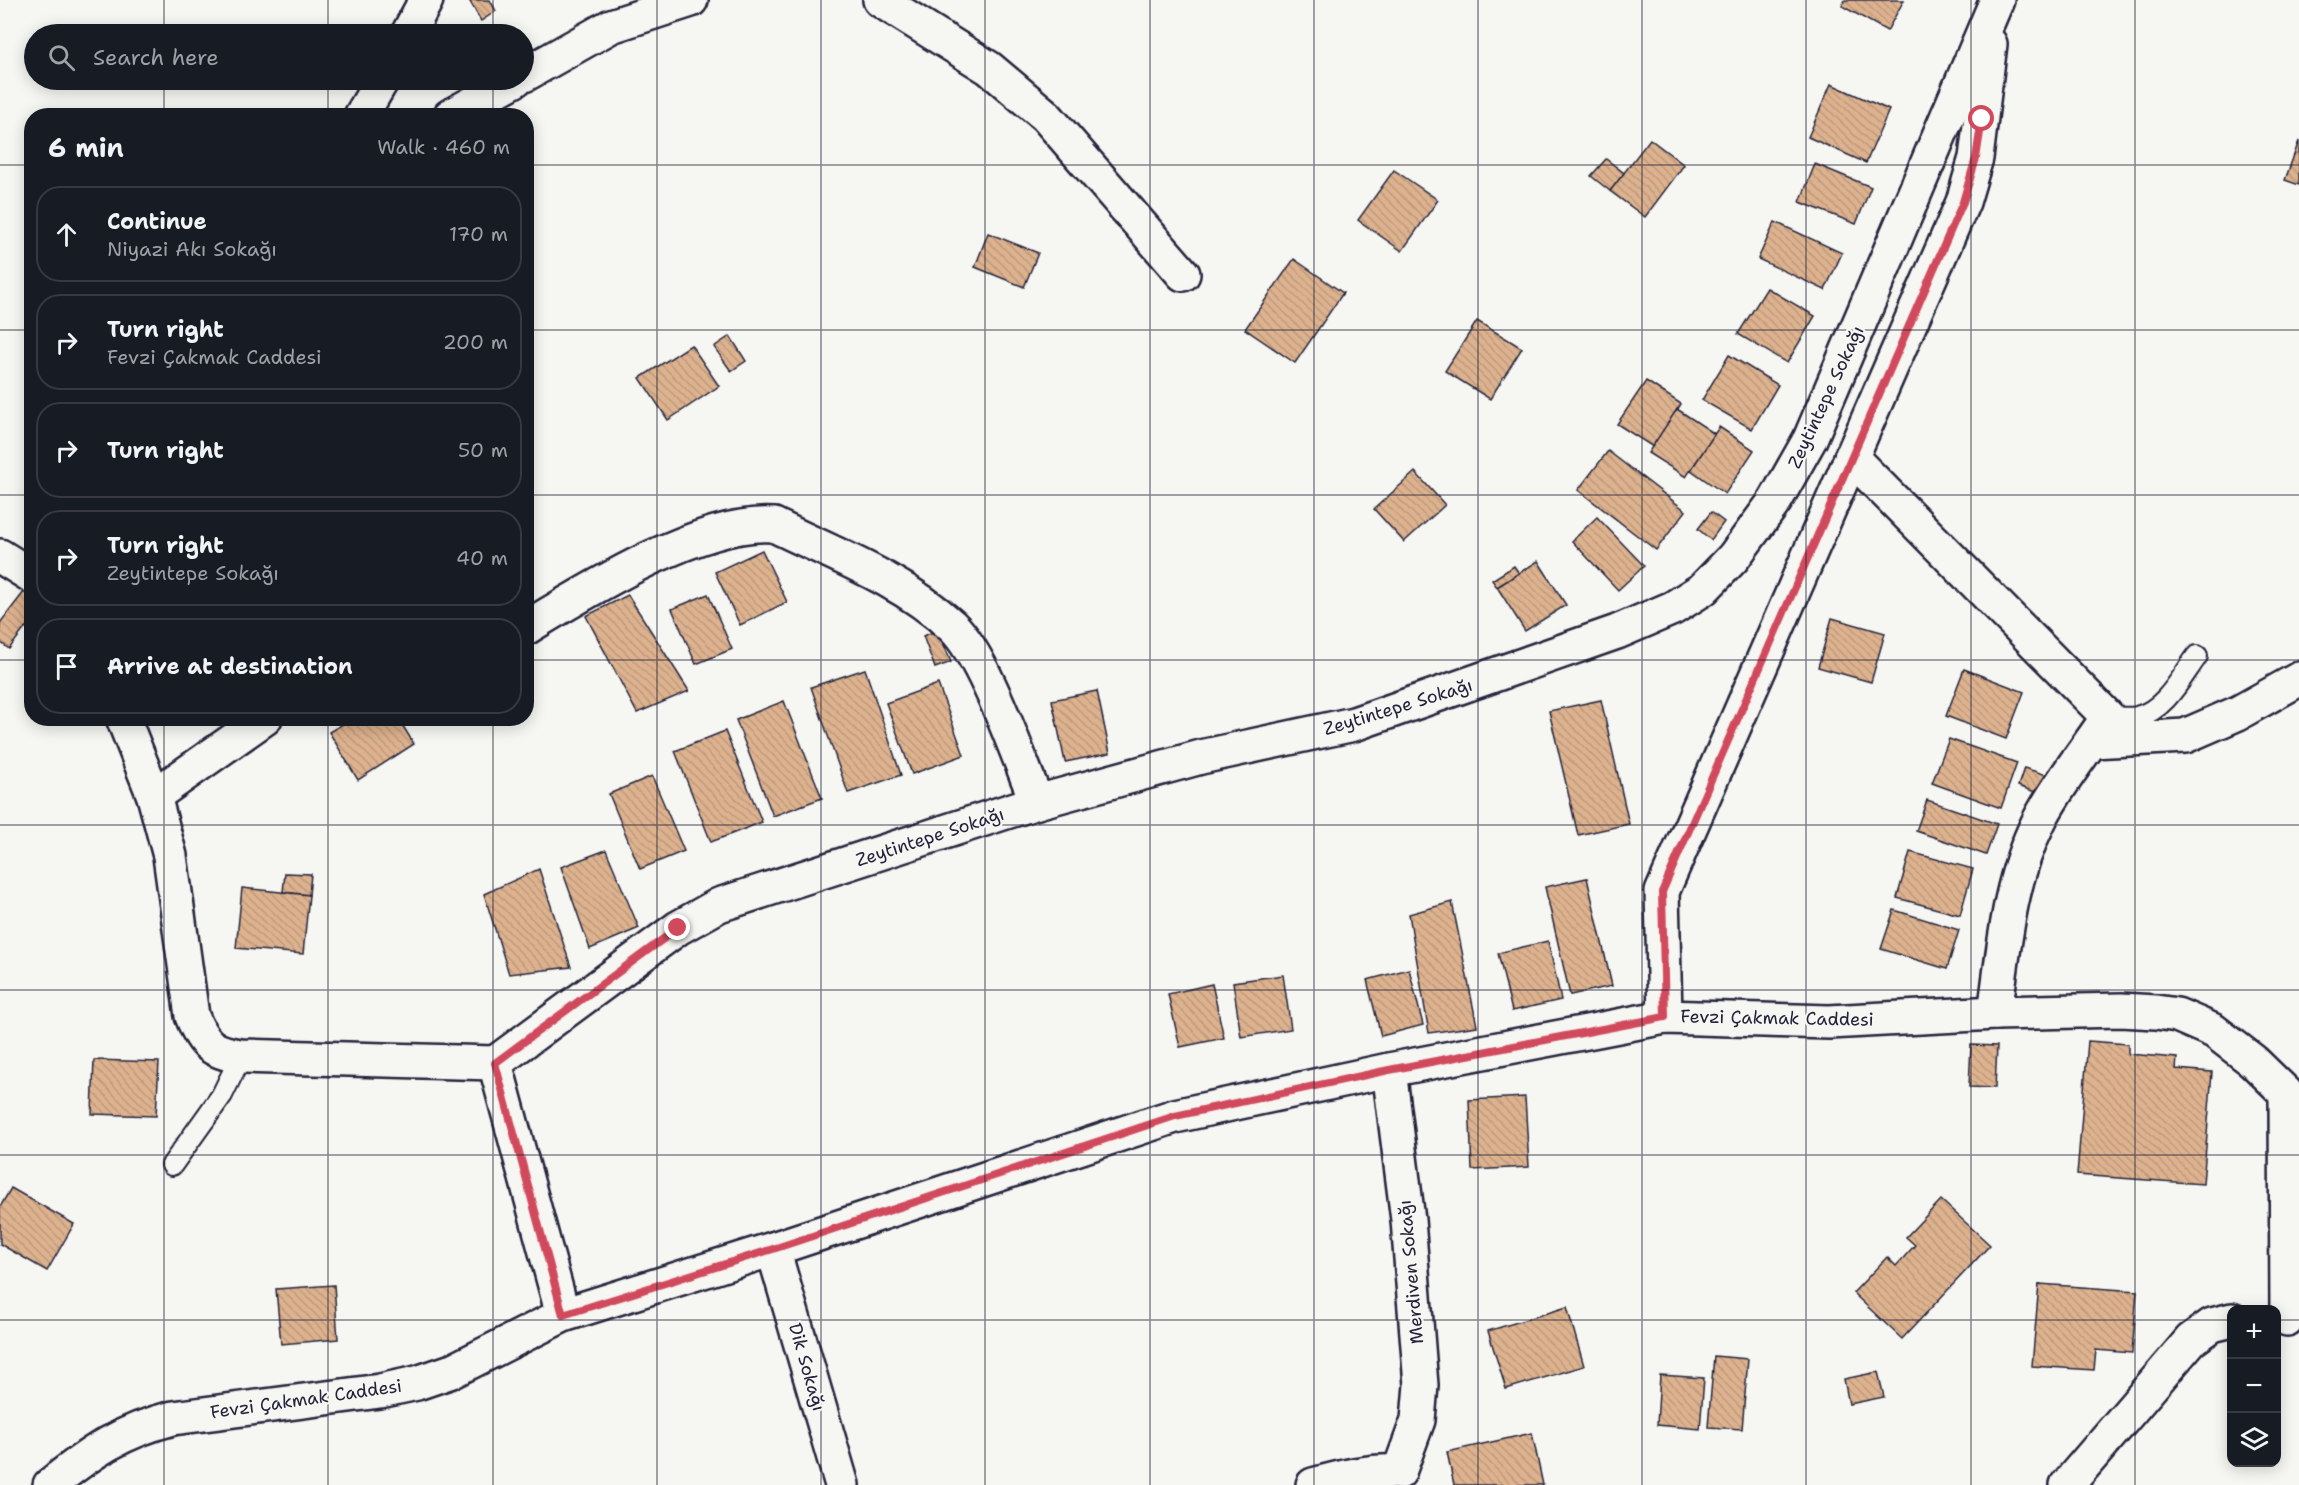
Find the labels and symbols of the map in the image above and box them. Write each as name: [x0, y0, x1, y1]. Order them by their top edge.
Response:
route start: [1968, 105, 1994, 131]
street label: Zeytintepe Sokağı: [1782, 322, 1870, 472]
street label: Zeytintepe Sokağı: [1321, 673, 1475, 741]
street label: Zeytintepe Sokağı: [853, 802, 1007, 872]
route end: [664, 914, 690, 940]
street label: Fevzi Çakmak Caddesi: [1680, 1004, 1874, 1032]
street label: Merdiven Sokağı: [1393, 1199, 1429, 1345]
street label: Dik Sokağı: [783, 1320, 831, 1414]
street label: Fevzi Çakmak Caddesi: [209, 1374, 403, 1424]

